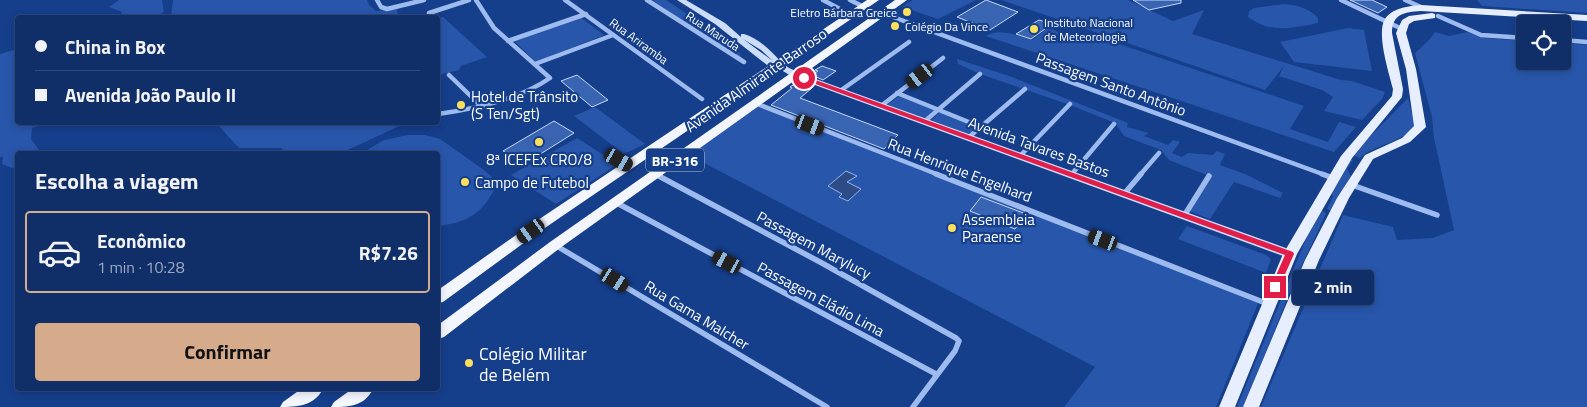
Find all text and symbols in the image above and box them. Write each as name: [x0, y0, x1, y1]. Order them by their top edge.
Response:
place label: Eletro Bárbara Greice: [790, 3, 897, 22]
street label: Rua Maruda: [682, 6, 744, 56]
marker: Eletro Bárbara Greice: [901, 6, 913, 18]
street label: Rua Ariramba: [606, 13, 672, 69]
place label: Instituto Nacional de Meteorologia: [1044, 13, 1133, 46]
map controls: [1516, 15, 1571, 70]
button: locate: [1516, 15, 1571, 70]
place label: Colégio Da Vince: [905, 17, 988, 36]
marker: Colégio Da Vince: [889, 20, 901, 32]
street label: Avenida Almirante Barroso: [680, 22, 832, 138]
marker: Instituto Nacional de Meteorologia: [1028, 23, 1040, 35]
text: China in Box: [65, 32, 165, 61]
street label: Passagem Santo Antônio: [1033, 46, 1189, 122]
car: [903, 61, 936, 91]
route start: [793, 67, 815, 89]
text: Avenida João Paulo II: [65, 80, 236, 109]
place label: Hotel de Trânsito (S Ten/Sgt): [471, 85, 578, 125]
marker: Hotel de Trânsito (S Ten/Sgt): [455, 99, 467, 111]
street label: Avenida Tavares Bastos: [965, 111, 1113, 183]
car: [793, 113, 826, 137]
street label: Rua Henrique Engelhard: [885, 132, 1035, 208]
marker: 8ª ICEFEx CRO/8: [533, 136, 545, 148]
car: [602, 146, 635, 174]
place label: 8ª ICEFEx CRO/8: [486, 148, 592, 171]
road number: BR-316: [646, 148, 704, 172]
text: Escolha a viagem: [35, 164, 199, 198]
place label: Campo de Futebol: [475, 171, 589, 194]
marker: Campo de Futebol: [459, 176, 471, 188]
street label: Passagem Marylucy: [753, 205, 875, 285]
place label: Assembleia Paraense: [962, 208, 1035, 248]
car: [514, 216, 547, 246]
marker: Assembleia Paraense: [946, 222, 958, 234]
text: Econômico: [97, 226, 186, 255]
car: [1086, 228, 1119, 252]
icon: car: [37, 230, 82, 275]
text: R$7.26: [359, 238, 418, 267]
car: [710, 248, 743, 276]
text: 1 min · 10:28: [97, 255, 185, 279]
street label: Passagem Eládio Lima: [753, 256, 889, 343]
car: [598, 266, 631, 294]
callout: 2 min: [1292, 270, 1375, 304]
street label: Rua Gama Malcher: [640, 274, 754, 356]
text: 2 min: [1314, 275, 1352, 299]
route end: [1264, 276, 1286, 298]
button: Confirmar: [35, 323, 420, 381]
place label: Colégio Militar de Belém: [479, 340, 587, 388]
marker: Colégio Militar de Belém: [463, 357, 475, 369]

